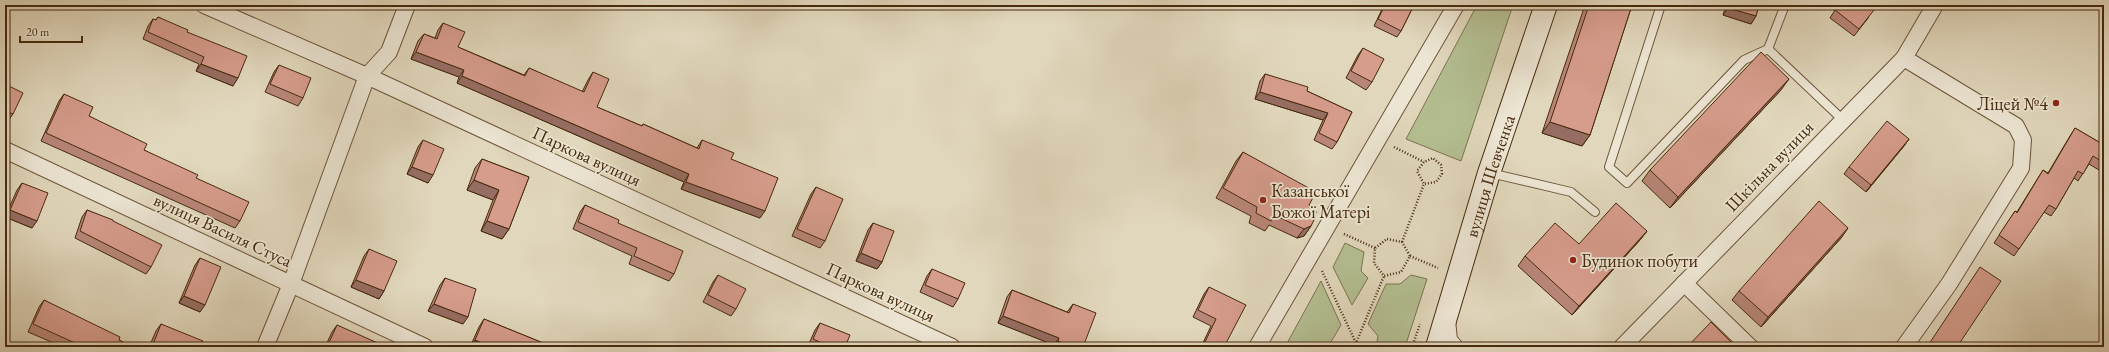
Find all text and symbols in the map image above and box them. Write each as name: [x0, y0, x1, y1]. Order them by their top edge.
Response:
scale bar: [20, 18, 82, 44]
text: 20 m: [26, 24, 50, 40]
place label: Ліцей №4: [1977, 92, 2048, 115]
marker: Ліцей №4: [2051, 98, 2061, 108]
street label: вулиця Шевченка: [1459, 111, 1520, 240]
street label: Шкільна вулиця: [1720, 116, 1818, 216]
street label: Паркова вулиця: [529, 121, 645, 191]
place label: Казанської Божої Матері: [1271, 179, 1371, 223]
street label: вулиця Василя Стуса: [150, 188, 297, 273]
marker: Казанської Божої Матері: [1258, 195, 1268, 205]
place label: Будинок побути: [1581, 249, 1698, 272]
marker: Будинок побути: [1568, 255, 1578, 265]
street label: Паркова вулиця: [823, 257, 939, 327]

